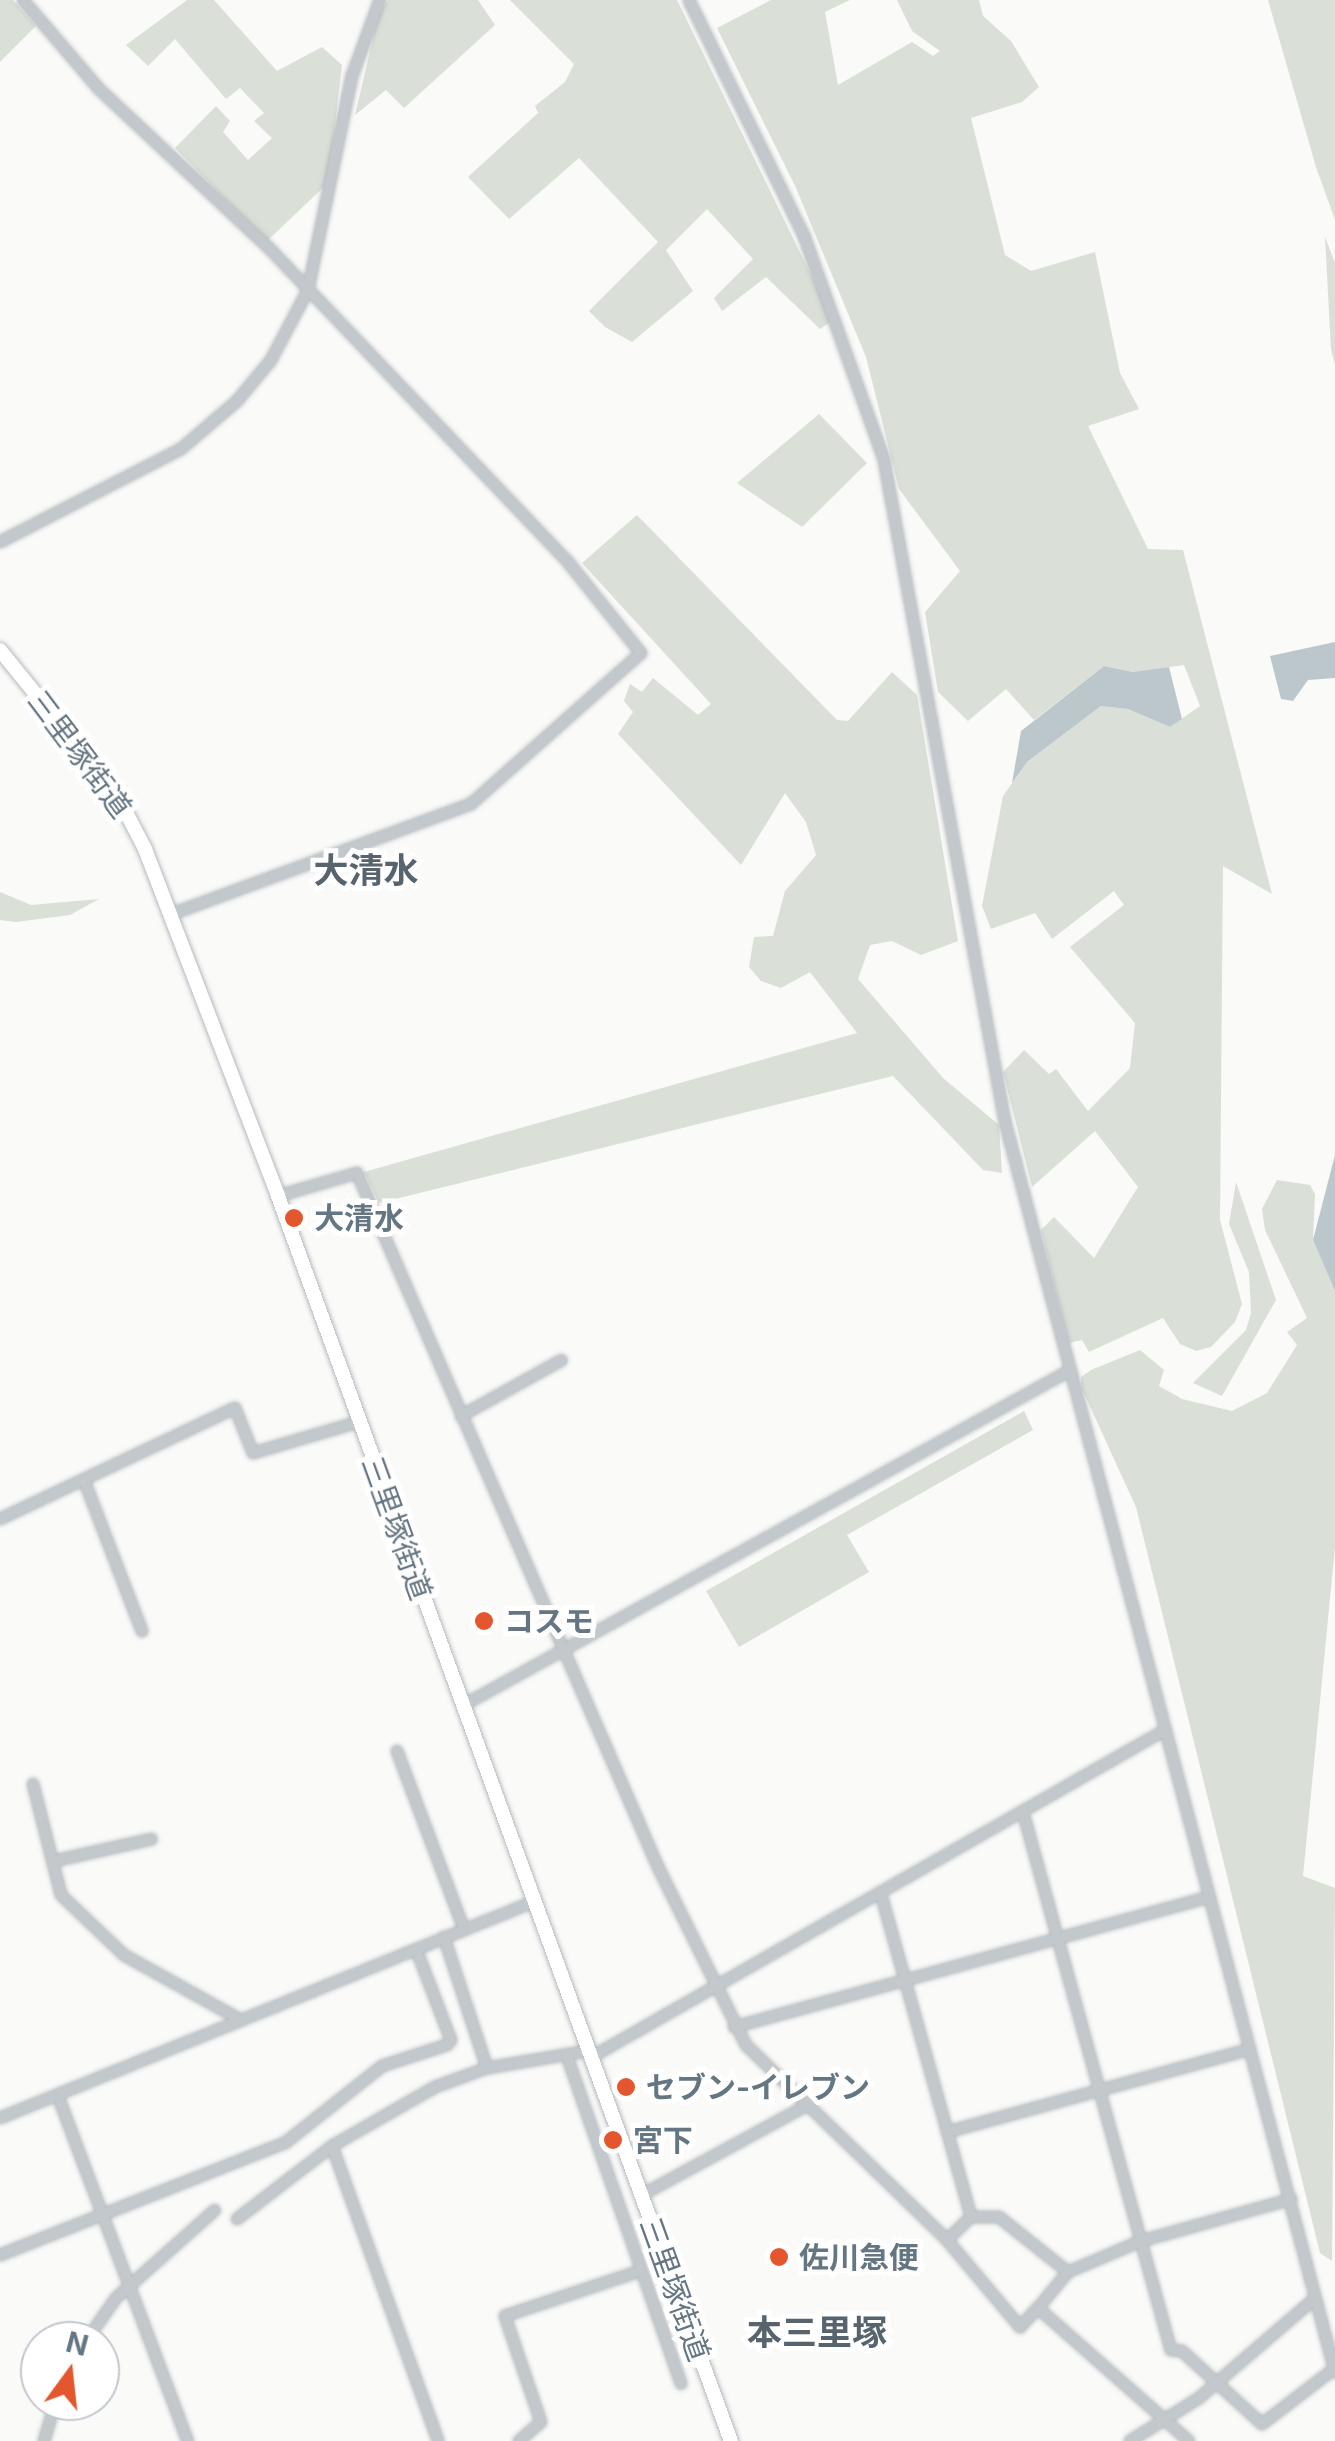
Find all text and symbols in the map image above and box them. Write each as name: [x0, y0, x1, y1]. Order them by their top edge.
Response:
street label: 三里塚街道: [20, 683, 140, 825]
district label: 大清水: [314, 849, 418, 891]
place label: 大清水: [314, 1200, 404, 1236]
marker: 大清水: [283, 1207, 305, 1229]
street label: 三里塚街道: [354, 1451, 440, 1605]
place label: コスモ: [504, 1603, 594, 1639]
marker: コスモ: [473, 1610, 495, 1632]
place label: セブン-イレブン: [646, 2069, 870, 2105]
marker: セブン-イレブン: [615, 2076, 637, 2098]
place label: 宮下: [633, 2122, 693, 2158]
marker: 宮下: [602, 2129, 624, 2151]
street label: 三里塚街道: [632, 2212, 718, 2366]
place label: 佐川急便: [799, 2239, 919, 2275]
marker: 佐川急便: [768, 2246, 790, 2268]
district label: 本三里塚: [747, 2311, 887, 2353]
north arrow: [20, 2321, 120, 2421]
text: N: [63, 2325, 92, 2363]

